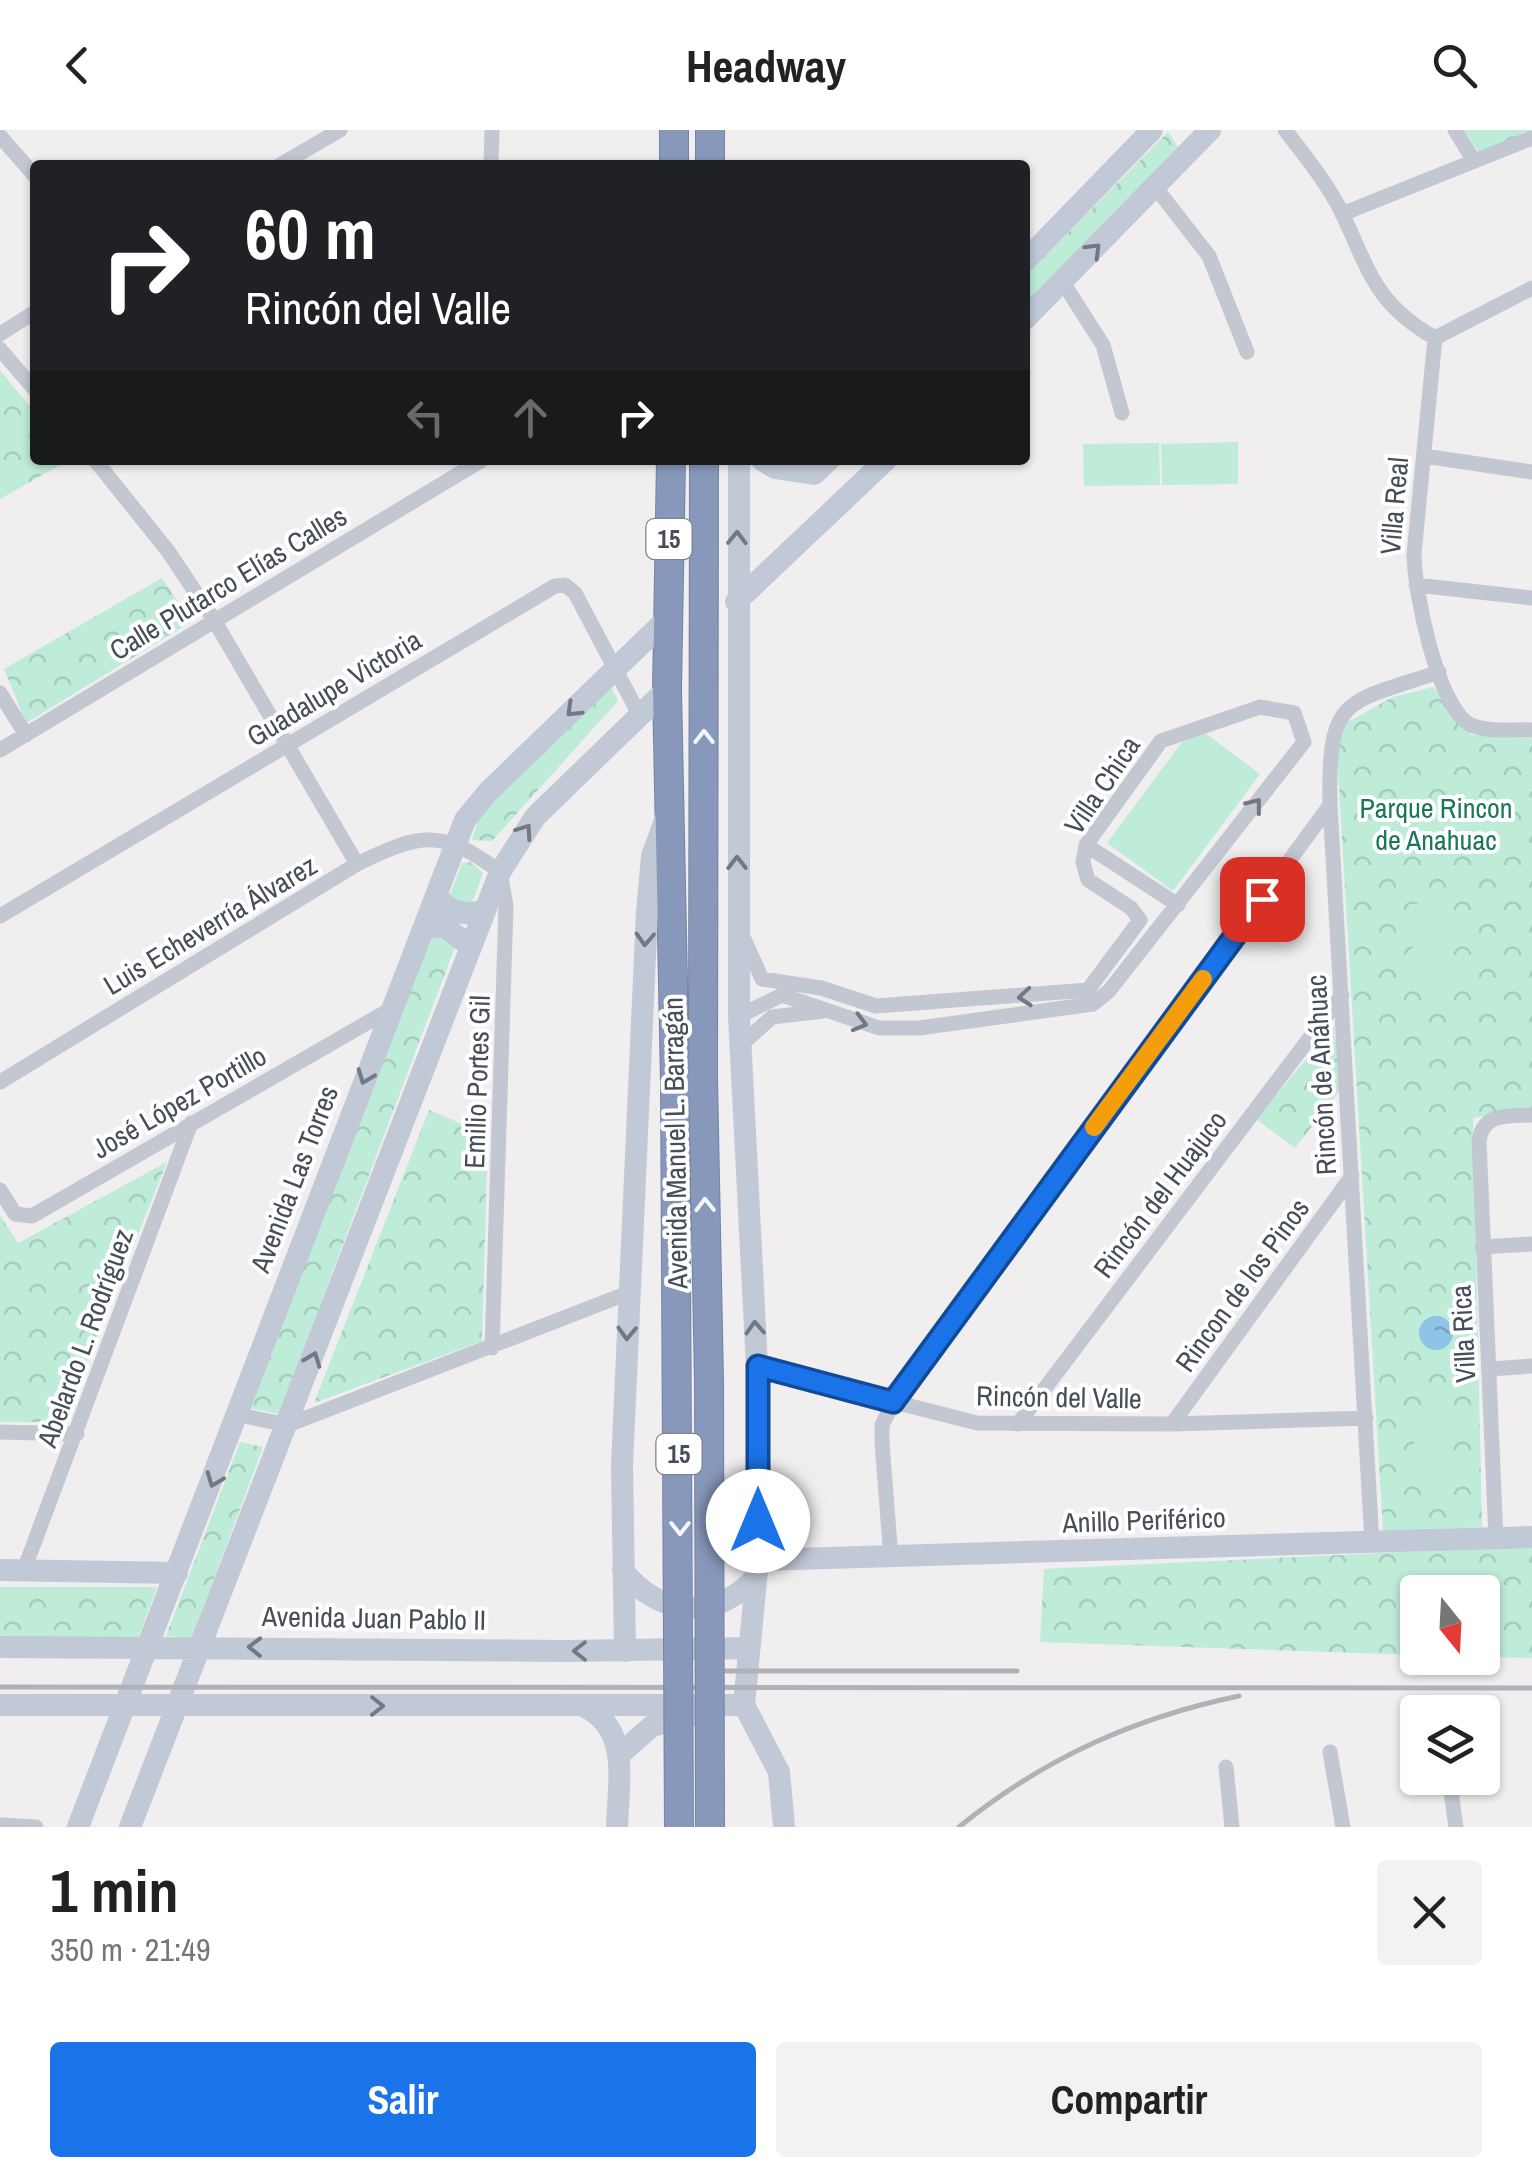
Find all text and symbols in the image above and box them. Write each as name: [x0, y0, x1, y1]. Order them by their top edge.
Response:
text: Headway: [686, 35, 846, 96]
icon: back: [50, 38, 105, 93]
icon: search: [1427, 38, 1482, 93]
text: 60 m: [245, 187, 376, 281]
icon: right: [80, 200, 210, 330]
one-way arrow: [1082, 243, 1100, 261]
text: Rincón del Valle: [245, 277, 511, 338]
icon: left: [398, 390, 453, 445]
icon: ahead: [503, 390, 558, 445]
icon: right: [608, 390, 663, 445]
street label: Villa Real: [1371, 456, 1417, 556]
street label: Calle Plutarco Elías Calles: [102, 497, 354, 669]
road number: 15: [646, 519, 692, 559]
one-way arrow: [727, 530, 748, 546]
street label: Guadalupe Victoria: [240, 621, 429, 755]
one-way arrow: [566, 698, 584, 716]
one-way arrow: [693, 728, 714, 744]
street label: Villa Chica: [1055, 728, 1149, 841]
park label: Parque Rincon de Anahuac: [1359, 789, 1513, 859]
one-way arrow: [1244, 798, 1261, 816]
one-way arrow: [513, 824, 530, 842]
street label: Luis Echeverría Álvarez: [96, 846, 324, 1004]
one-way arrow: [726, 855, 748, 870]
pin: [1220, 857, 1305, 942]
icon: arrive: [1235, 872, 1290, 927]
one-way arrow: [635, 931, 656, 947]
street label: Rincón de Anáhuac: [1297, 974, 1345, 1176]
one-way arrow: [1017, 986, 1033, 1007]
street label: Emilio Portes Gil: [455, 995, 499, 1169]
street label: Avenida Manuel L. Barragán: [653, 997, 697, 1290]
one-way arrow: [851, 1012, 868, 1033]
street label: José López Portillo: [85, 1037, 273, 1167]
one-way arrow: [357, 1067, 377, 1085]
street label: Avenida Las Torres: [241, 1080, 347, 1279]
street label: Rincón del Huajuco: [1085, 1103, 1235, 1285]
street label: Rincon de los Pinos: [1166, 1191, 1318, 1379]
one-way arrow: [695, 1196, 716, 1212]
street label: Abelardo L. Rodríguez: [28, 1224, 142, 1453]
street label: Villa Rica: [1441, 1284, 1485, 1384]
one-way arrow: [745, 1320, 766, 1336]
one-way arrow: [616, 1326, 637, 1342]
one-way arrow: [301, 1352, 322, 1369]
street label: Rincón del Valle: [976, 1377, 1142, 1417]
road number: 15: [656, 1434, 702, 1474]
position arrow: [706, 1469, 810, 1573]
one-way arrow: [205, 1470, 226, 1487]
street label: Anillo Periférico: [1061, 1498, 1226, 1542]
one-way arrow: [669, 1522, 691, 1537]
north arrow: [1400, 1575, 1500, 1675]
map controls: [1400, 1575, 1500, 1795]
street label: Avenida Juan Pablo II: [261, 1597, 486, 1639]
one-way arrow: [247, 1636, 263, 1657]
one-way arrow: [572, 1640, 588, 1662]
button: layers: [1400, 1695, 1500, 1795]
one-way arrow: [370, 1696, 386, 1717]
text: 1 min: [50, 1850, 179, 1931]
button: close: [1377, 1860, 1482, 1965]
text: 350 m · 21:49: [50, 1928, 210, 1971]
button: Salir: [50, 2042, 756, 2157]
button: Compartir: [776, 2042, 1482, 2157]

